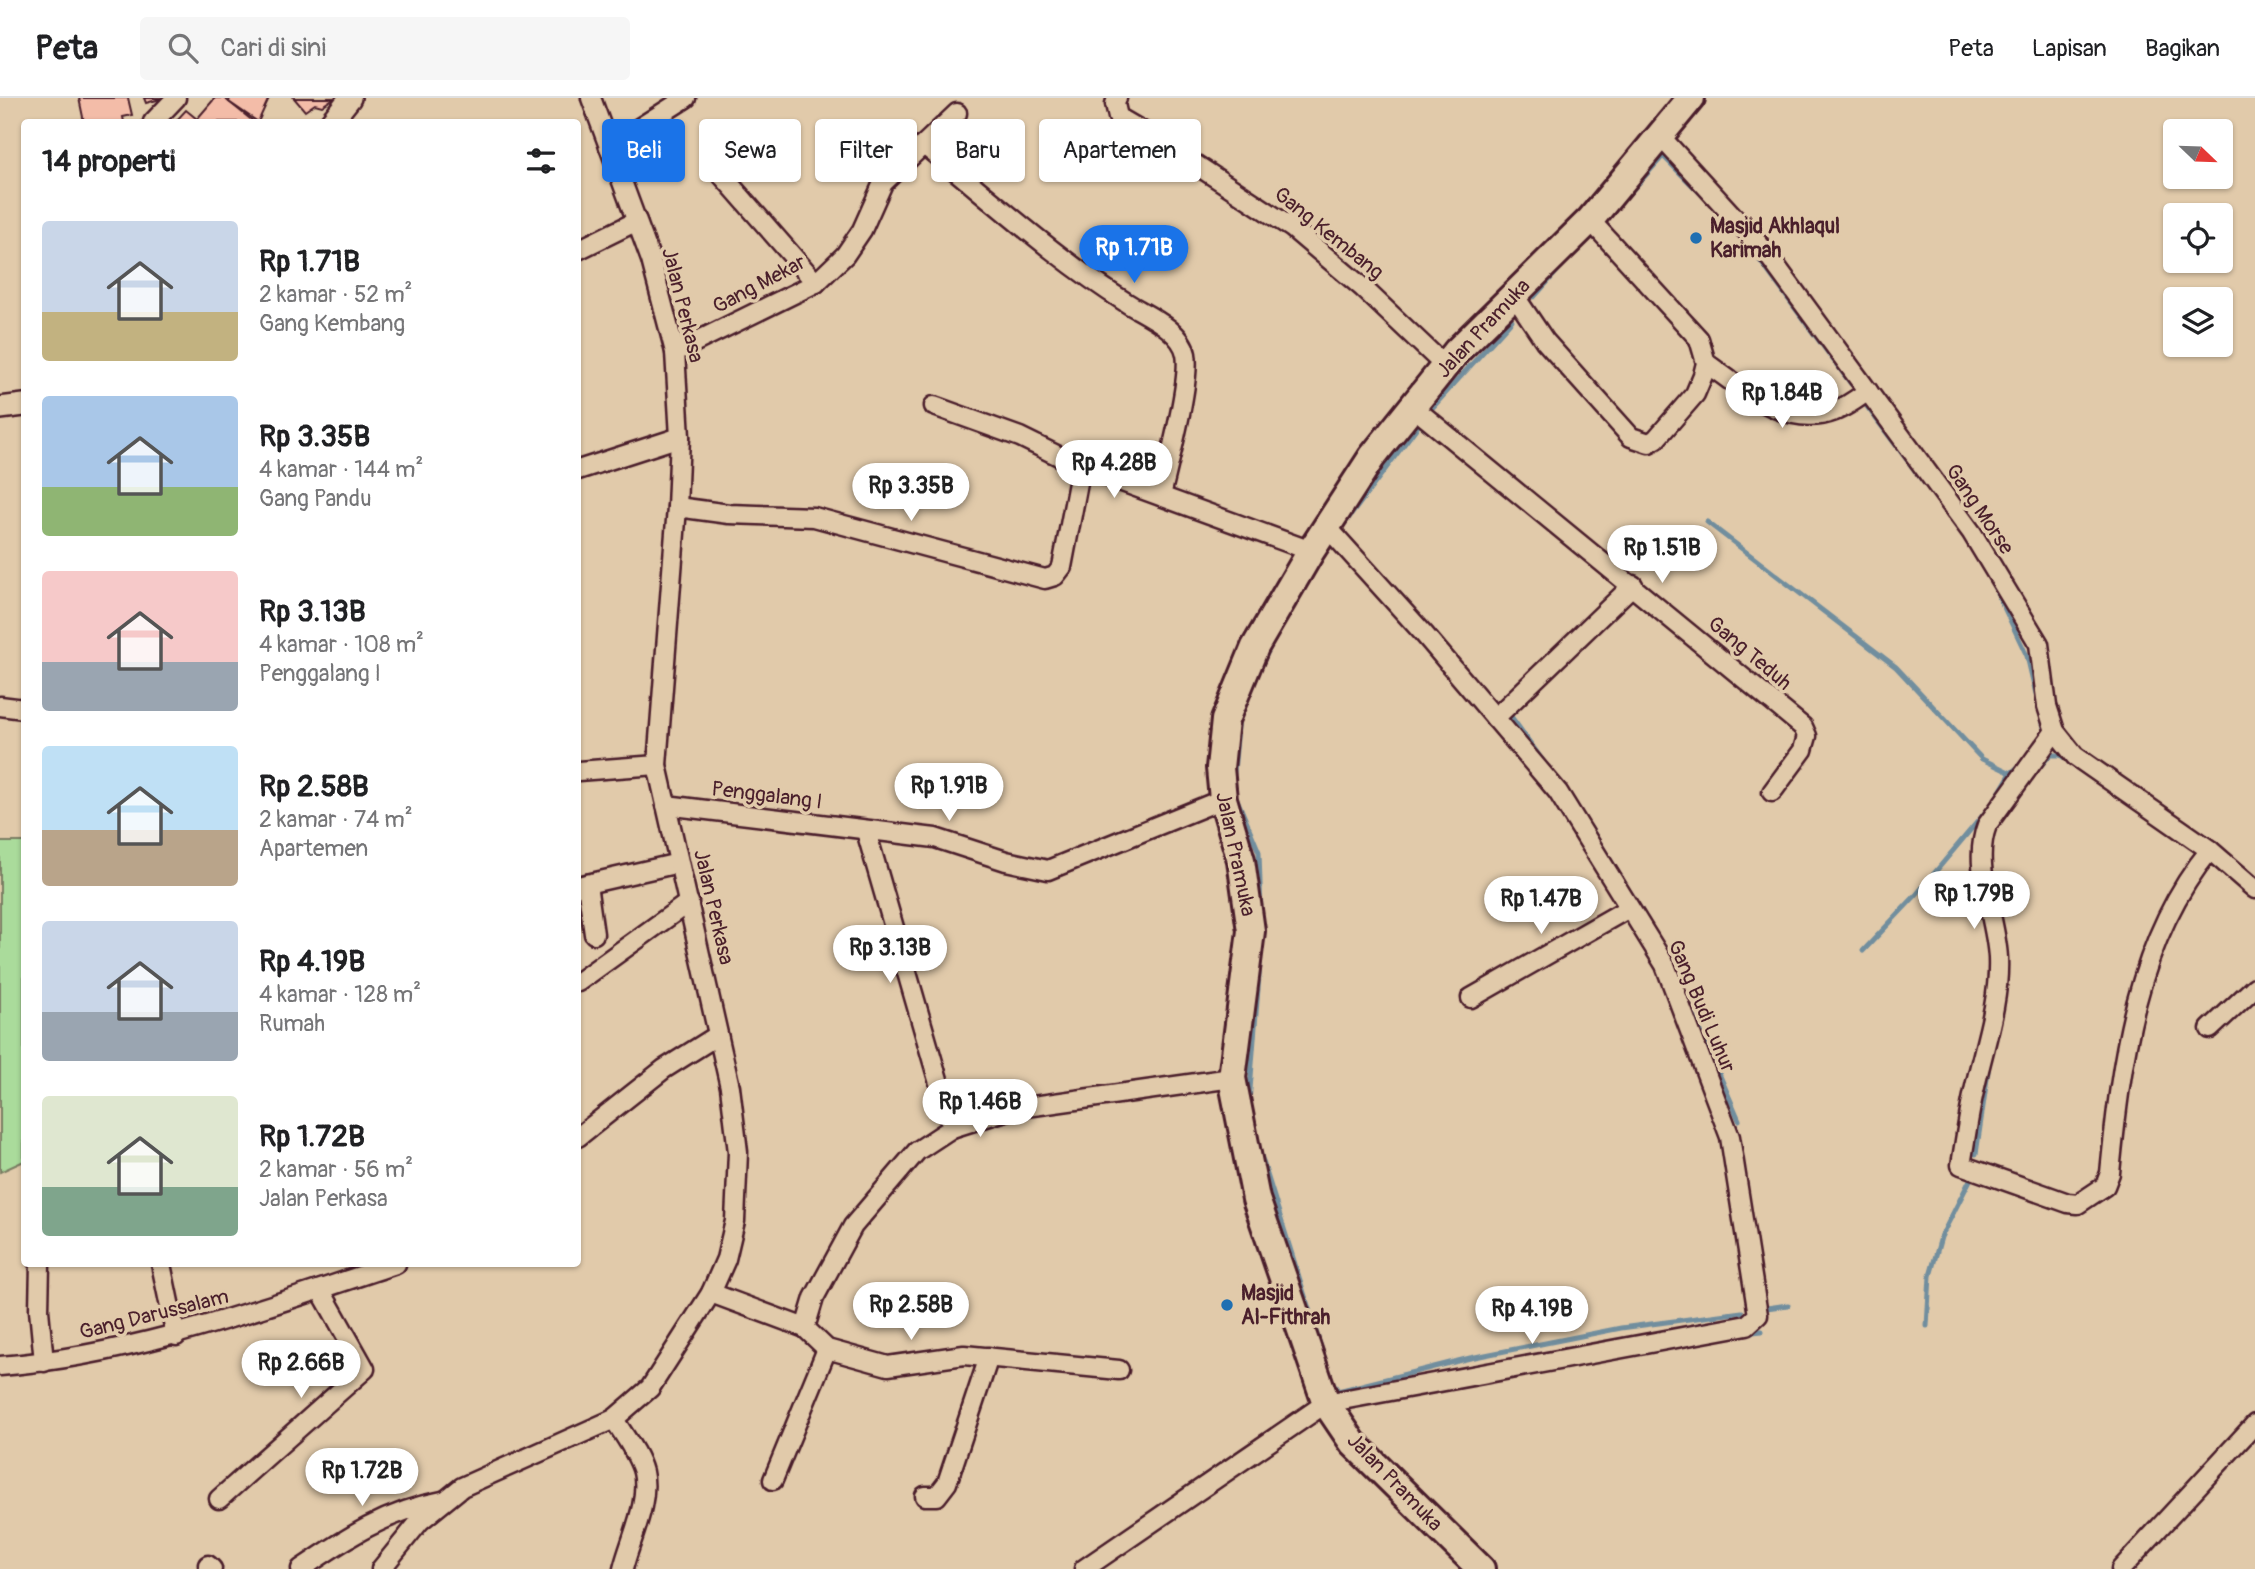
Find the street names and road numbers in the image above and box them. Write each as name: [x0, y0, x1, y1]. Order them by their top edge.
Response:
street label: Gang Kembang: [1268, 181, 1389, 286]
street label: Jalan Perkasa: [655, 245, 710, 365]
street label: Gang Mekar: [708, 248, 811, 320]
street label: Jalan Pramuka: [1430, 273, 1536, 384]
street label: Gang Morse: [1939, 459, 2020, 560]
street label: Gang Teduh: [1702, 610, 1797, 696]
street label: Penggalang I: [710, 775, 824, 816]
street label: Jalan Pramuka: [1209, 789, 1262, 919]
street label: Jalan Perkasa: [687, 847, 740, 967]
street label: Gang Budi Luhur: [1661, 936, 1742, 1077]
street label: Gang Darussalam: [77, 1283, 232, 1346]
street label: Jalan Pramuka: [1341, 1427, 1448, 1537]

